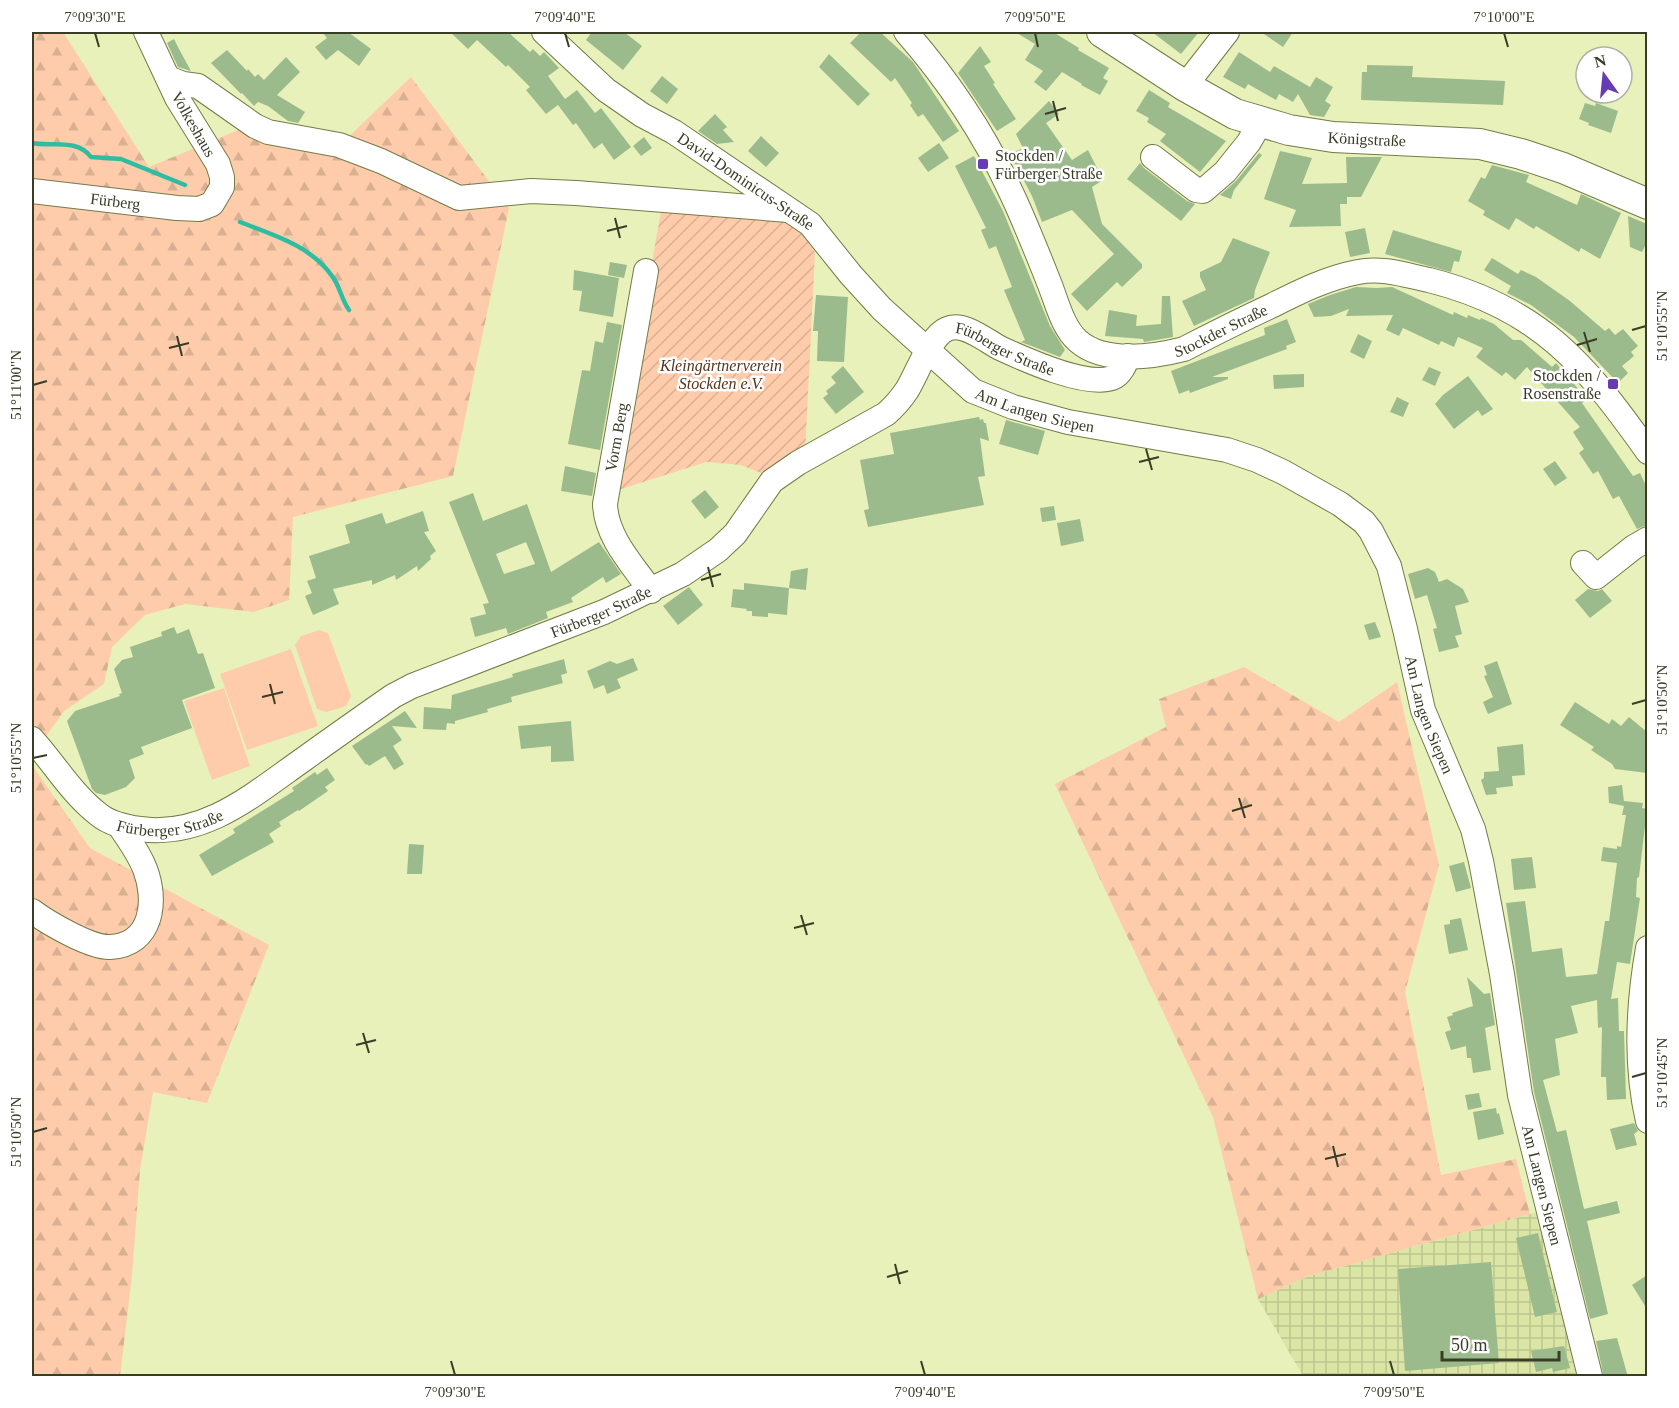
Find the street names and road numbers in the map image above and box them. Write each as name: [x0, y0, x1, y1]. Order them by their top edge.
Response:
street label: Volkeshaus: [168, 89, 219, 160]
street label: David-Dominicus-Straße: [674, 129, 817, 233]
street label: Königstraße: [1327, 129, 1406, 149]
street label: Fürberg: [89, 190, 141, 214]
street label: Stockder Straße: [1173, 301, 1270, 360]
street label: Fürberger Straße: [954, 319, 1057, 379]
street label: Am Langen Siepen: [973, 385, 1096, 435]
street label: Vorm Berg: [602, 401, 632, 473]
street label: Fürberger Straße: [548, 583, 654, 641]
street label: Am Langen Siepen: [1402, 654, 1457, 776]
street label: Fürberger Straße: [115, 806, 226, 840]
street label: Am Langen Siepen: [1519, 1123, 1565, 1247]

